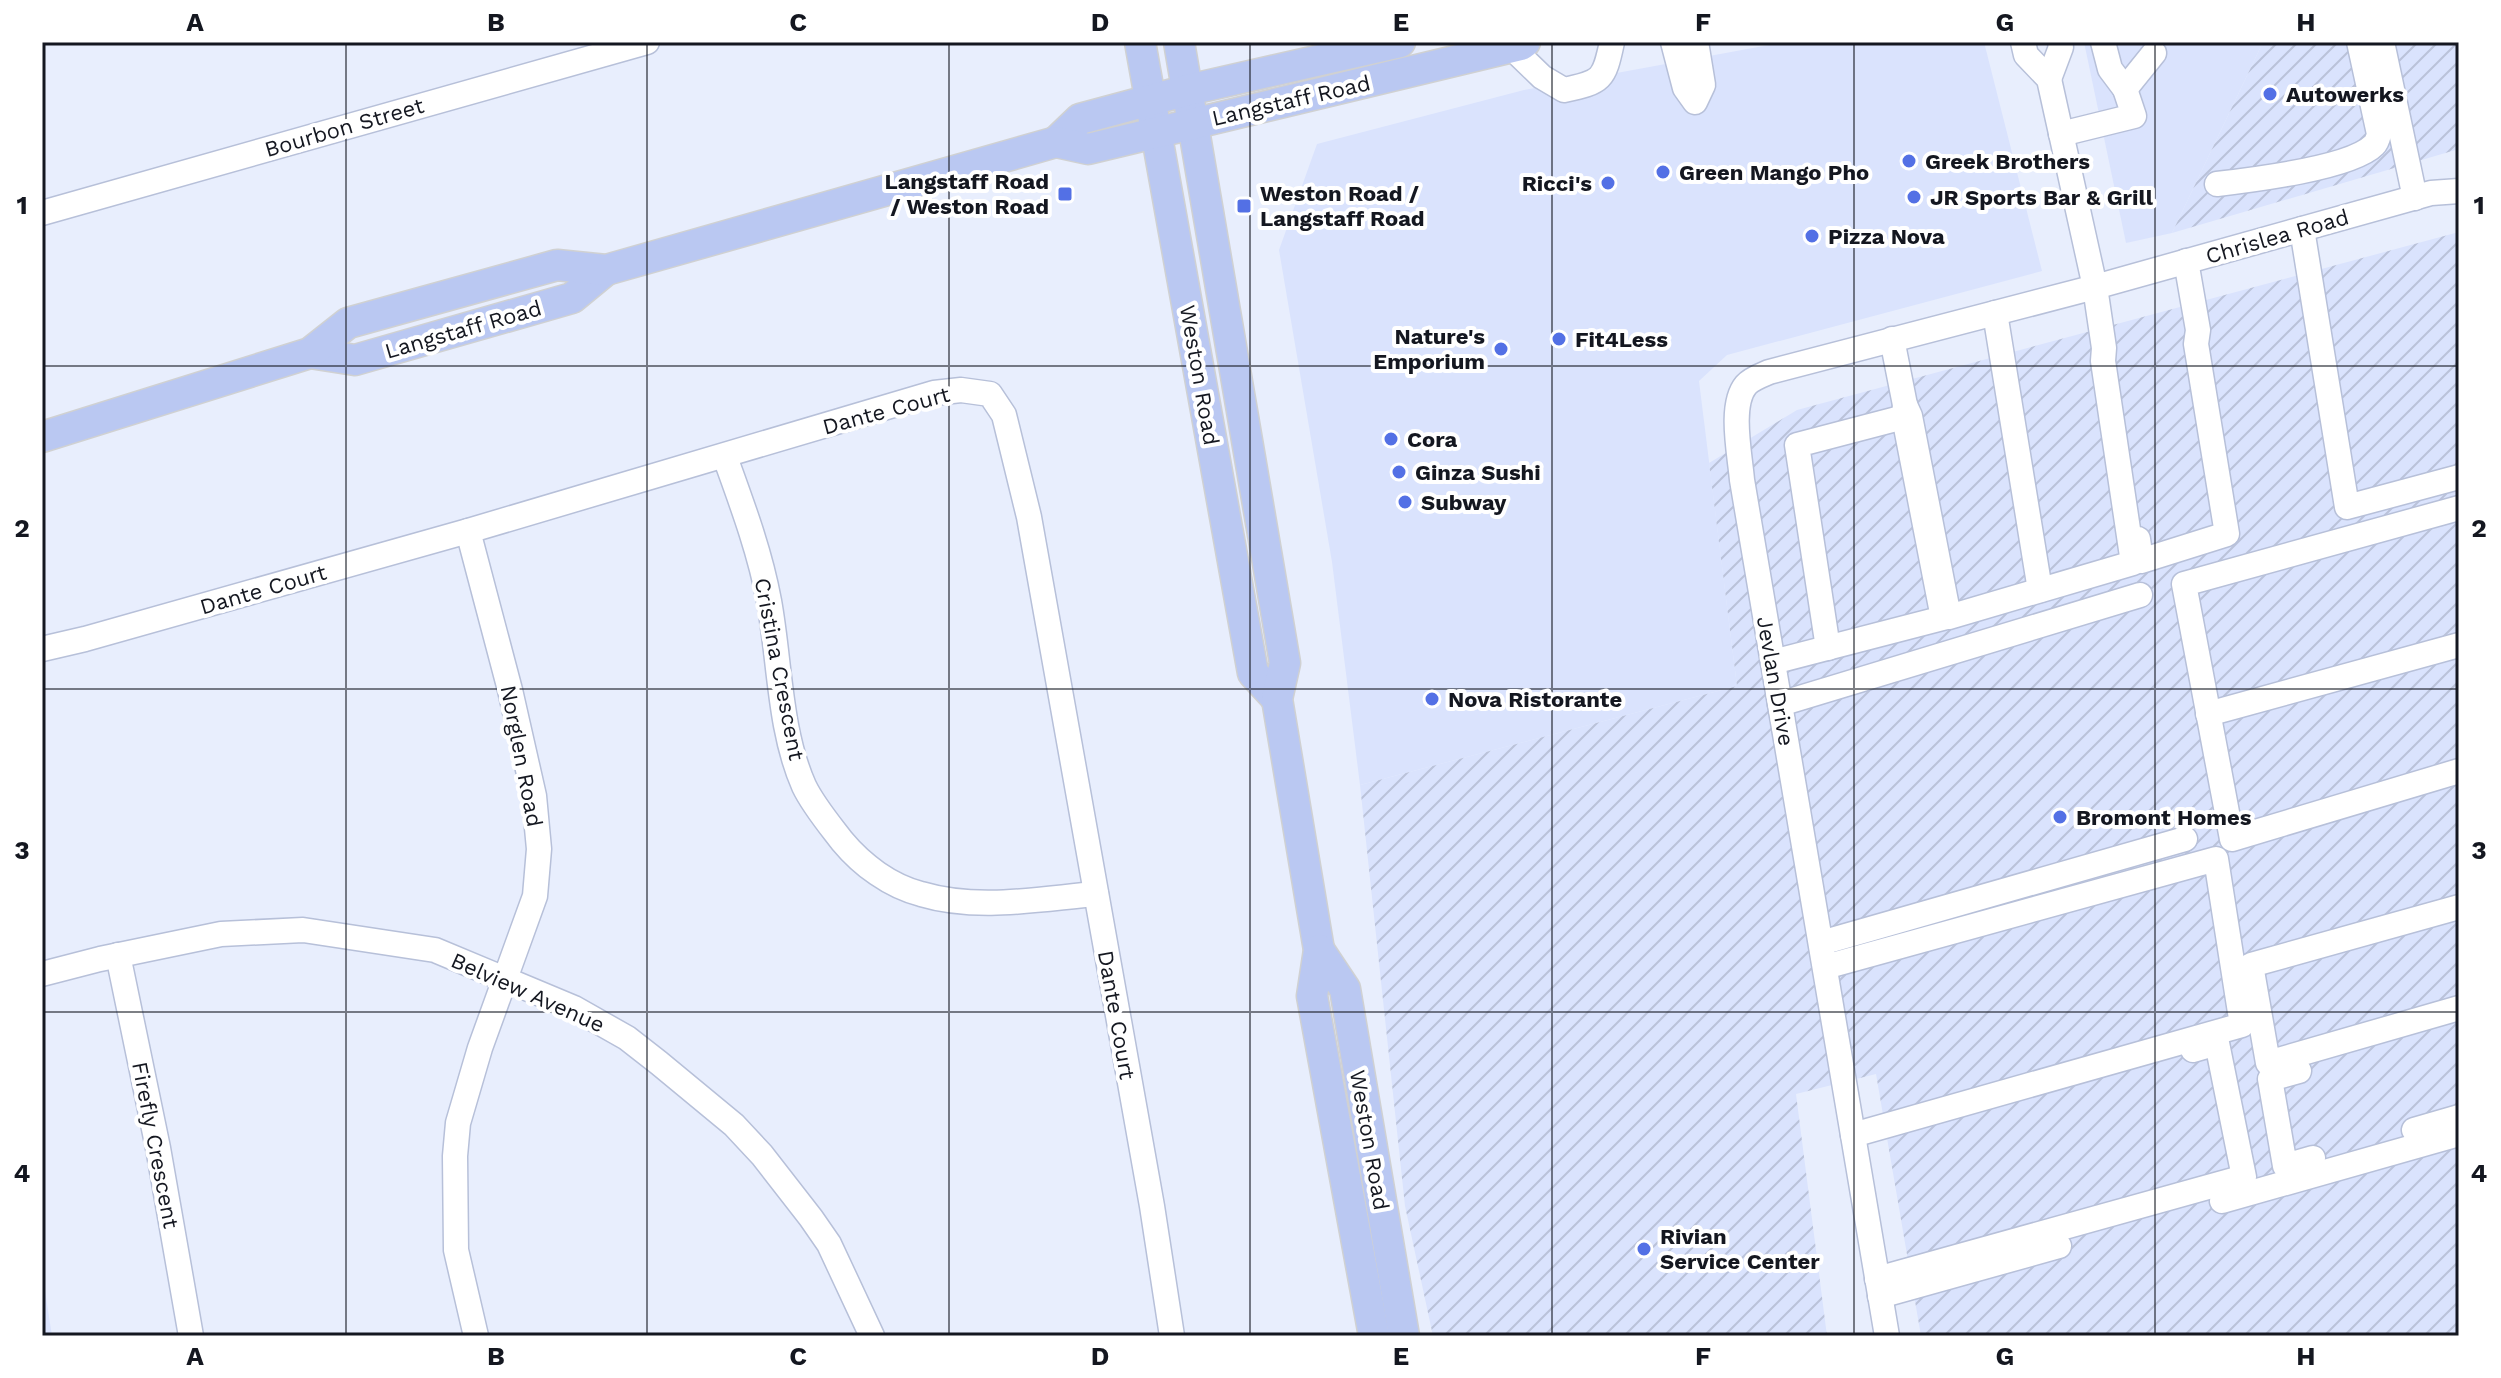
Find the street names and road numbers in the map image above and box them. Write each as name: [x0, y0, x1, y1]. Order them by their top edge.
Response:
street label: Langstaff Road: [1210, 70, 1373, 131]
street label: Bourbon Street: [262, 93, 427, 162]
street label: Chrislea Road: [2203, 204, 2352, 269]
street label: Langstaff Road: [382, 295, 544, 364]
street label: Weston Road: [1175, 303, 1224, 447]
street label: Dante Court: [820, 382, 952, 439]
street label: Dante Court: [197, 559, 329, 619]
street label: Cristina Crescent: [750, 576, 809, 762]
street label: Jevlan Drive: [1752, 614, 1799, 748]
street label: Norglen Road: [496, 683, 547, 829]
street label: Belview Avenue: [447, 947, 608, 1038]
street label: Dante Court: [1093, 949, 1140, 1082]
street label: Firefly Crescent: [127, 1060, 184, 1231]
street label: Weston Road: [1345, 1068, 1394, 1212]

